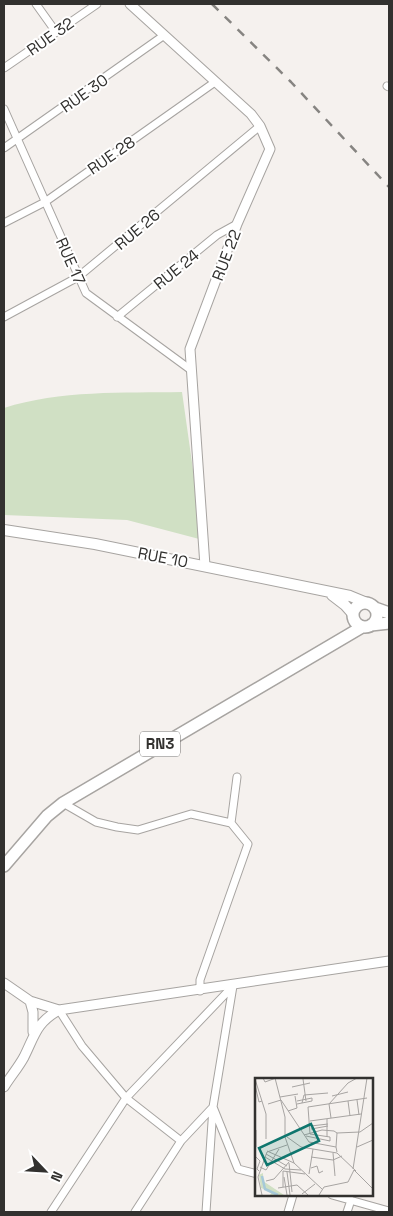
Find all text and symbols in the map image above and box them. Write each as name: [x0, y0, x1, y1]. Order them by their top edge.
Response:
street label: RUE 32: [22, 13, 78, 60]
street label: RUE 30: [56, 69, 112, 117]
street label: RUE 28: [83, 131, 139, 179]
street label: RUE 26: [110, 204, 164, 255]
street label: RUE 22: [207, 227, 246, 284]
street label: RUE 17: [51, 234, 90, 288]
street label: RUE 24: [149, 245, 204, 294]
street label: RUE 10: [136, 542, 190, 573]
road number: RN3: [140, 732, 180, 756]
inset map: [255, 1078, 373, 1196]
north arrow: [20, 1146, 70, 1196]
text: N: [47, 1168, 67, 1185]

